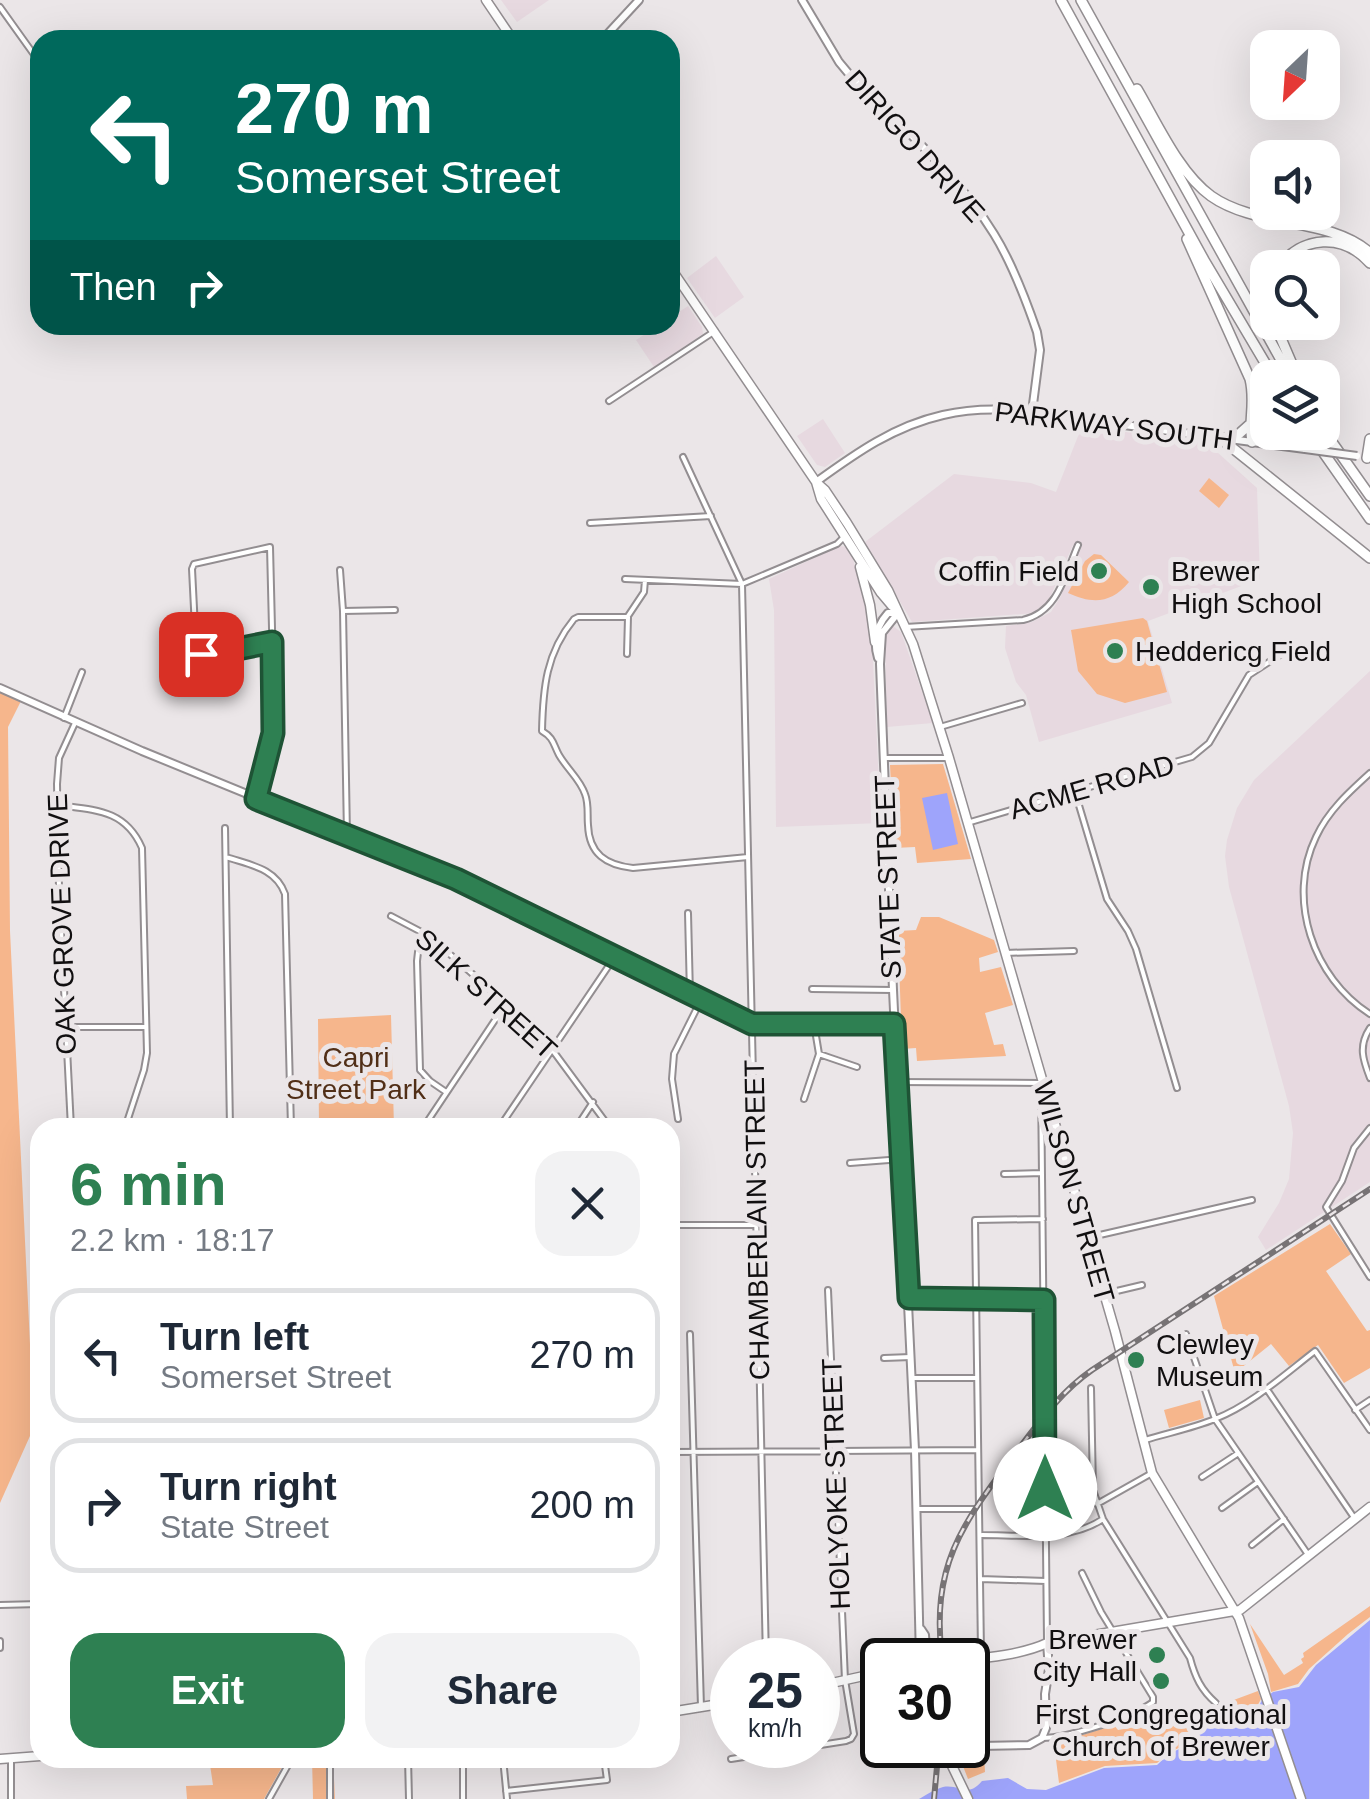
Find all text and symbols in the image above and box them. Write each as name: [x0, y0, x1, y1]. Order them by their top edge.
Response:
north arrow: [1250, 30, 1340, 120]
map controls: [1250, 30, 1340, 450]
street label: DIRIGO DRIVE: [839, 64, 991, 228]
icon: left: [70, 70, 200, 200]
text: 270 m: [235, 70, 433, 148]
button: sound: [1250, 140, 1340, 230]
text: Somerset Street: [235, 152, 560, 203]
button: search: [1250, 250, 1340, 340]
icon: right: [177, 260, 232, 315]
text: Then: [70, 266, 157, 308]
button: layers: [1250, 360, 1340, 450]
street label: PARKWAY SOUTH: [993, 396, 1235, 456]
place label: Coffin Field: [938, 556, 1079, 587]
place label: Brewer High School: [1171, 556, 1322, 619]
marker: Coffin Field: [1088, 560, 1110, 582]
marker: Brewer High School: [1140, 576, 1162, 598]
pin: [159, 612, 244, 697]
icon: arrive: [174, 627, 229, 682]
place label: Heddericg Field: [1135, 636, 1331, 667]
marker: Heddericg Field: [1104, 640, 1126, 662]
street label: ACME ROAD: [1006, 749, 1178, 825]
street label: STATE STREET: [869, 774, 907, 980]
street label: OAK GROVE DRIVE: [42, 793, 82, 1055]
street label: SILK STREET: [409, 923, 563, 1065]
park label: Capri Street Park: [286, 1042, 427, 1105]
street label: CHAMBERLAIN STREET: [739, 1060, 775, 1380]
street label: WILSON STREET: [1028, 1078, 1120, 1306]
text: 6 min: [70, 1151, 227, 1218]
button: close: [535, 1151, 640, 1256]
text: 2.2 km · 18:17: [70, 1222, 275, 1258]
text: Turn left: [160, 1316, 309, 1358]
icon: left: [75, 1328, 130, 1383]
place label: Clewley Museum: [1156, 1329, 1263, 1392]
text: 270 m: [529, 1334, 635, 1376]
marker: Clewley Museum: [1125, 1349, 1147, 1371]
street label: HOLYOKE STREET: [816, 1358, 856, 1610]
text: Somerset Street: [160, 1359, 391, 1395]
position arrow: [993, 1437, 1097, 1541]
text: Turn right: [160, 1466, 337, 1508]
icon: right: [75, 1478, 130, 1533]
text: 200 m: [529, 1484, 635, 1526]
text: State Street: [160, 1509, 329, 1545]
place label: Brewer City Hall: [1033, 1624, 1137, 1687]
button: Exit: [70, 1633, 345, 1748]
button: Share: [365, 1633, 640, 1748]
speed limit sign: 30: [860, 1638, 990, 1768]
marker: Brewer City Hall: [1146, 1644, 1168, 1666]
text: 25: [747, 1663, 803, 1719]
marker: First Congregational Church of Brewer: [1150, 1670, 1172, 1692]
place label: First Congregational Church of Brewer: [1035, 1699, 1287, 1762]
text: km/h: [748, 1714, 802, 1742]

